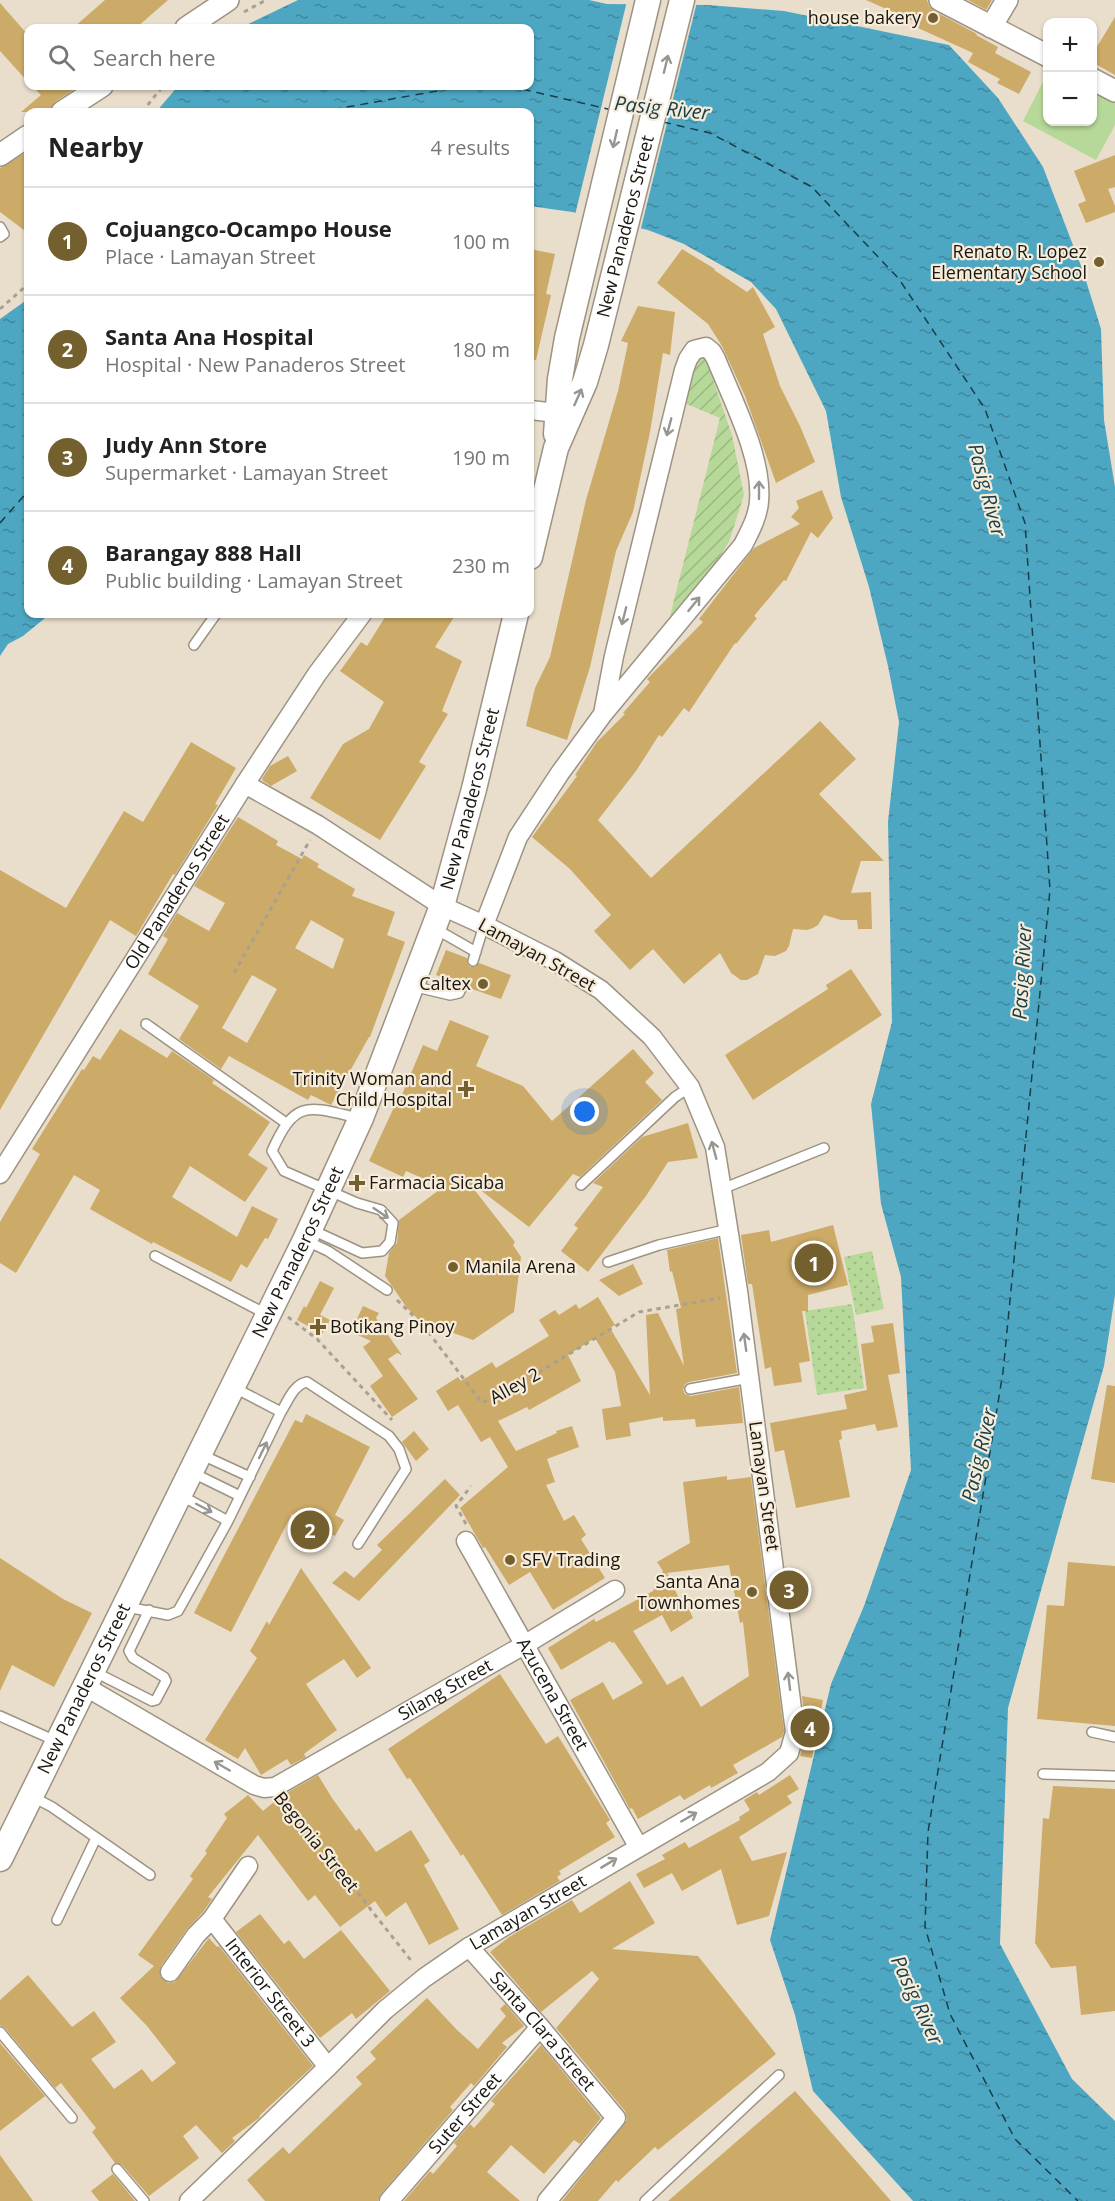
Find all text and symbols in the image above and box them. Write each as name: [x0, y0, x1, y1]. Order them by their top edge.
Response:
place label: house bakery: [808, 5, 922, 29]
marker: house bakery: [926, 11, 940, 25]
map controls: [1043, 18, 1097, 126]
button: +: [1043, 18, 1097, 72]
search box: [24, 24, 534, 90]
icon: search: [45, 41, 78, 74]
text: Search here: [93, 42, 216, 72]
one-way arrow: [660, 55, 672, 74]
button: −: [1043, 72, 1097, 126]
water label: Pasig River: [613, 89, 712, 126]
text: Nearby: [48, 129, 143, 165]
one-way arrow: [608, 129, 620, 148]
street label: New Panaderos Street: [590, 132, 659, 320]
text: 4 results: [430, 134, 510, 161]
text: Cojuangco-Ocampo House: [105, 213, 392, 243]
text: 1: [62, 228, 73, 255]
text: 100 m: [452, 228, 510, 255]
place label: Renato R. Lopez Elementary School: [931, 239, 1087, 284]
text: Place · Lamayan Street: [105, 243, 315, 270]
marker: Renato R. Lopez Elementary School: [1092, 255, 1106, 269]
text: Santa Ana Hospital: [105, 321, 314, 351]
text: 2: [62, 336, 73, 363]
text: 180 m: [452, 336, 510, 363]
text: Hospital · New Panaderos Street: [105, 351, 405, 378]
one-way arrow: [573, 389, 584, 407]
one-way arrow: [663, 417, 675, 436]
text: Judy Ann Store: [105, 429, 267, 459]
water label: Pasig River: [962, 440, 1013, 541]
text: 3: [62, 444, 73, 471]
text: 190 m: [452, 444, 510, 471]
text: Supermarket · Lamayan Street: [105, 459, 388, 486]
one-way arrow: [753, 480, 765, 500]
text: Barangay 888 Hall: [105, 537, 302, 567]
text: 4: [62, 552, 73, 579]
text: 230 m: [452, 552, 510, 579]
text: Public building · Lamayan Street: [105, 567, 403, 594]
one-way arrow: [688, 596, 701, 612]
one-way arrow: [617, 606, 629, 625]
street label: New Panaderos Street: [434, 705, 504, 892]
street label: Old Panaderos Street: [119, 809, 234, 974]
street label: Lamayan Street: [474, 912, 601, 996]
water label: Pasig River: [1006, 923, 1038, 1020]
place label: Caltex: [419, 971, 472, 995]
marker: Caltex: [476, 977, 490, 991]
place label: Trinity Woman and Child Hospital: [293, 1066, 452, 1111]
marker: Trinity Woman and Child Hospital: [457, 1080, 475, 1098]
your location: [570, 1097, 599, 1126]
one-way arrow: [708, 1141, 720, 1160]
street label: New Panaderos Street: [246, 1162, 348, 1341]
place label: Farmacia Sicaba: [369, 1170, 504, 1194]
marker: Farmacia Sicaba: [350, 1176, 364, 1190]
one-way arrow: [372, 1207, 389, 1220]
pin: 1: [794, 1240, 834, 1286]
place label: Manila Arena: [465, 1254, 576, 1278]
marker: Manila Arena: [446, 1260, 460, 1274]
place label: Botikang Pinoy: [330, 1314, 456, 1338]
marker: Botikang Pinoy: [311, 1320, 325, 1334]
one-way arrow: [739, 1333, 750, 1353]
street label: Alley 2: [485, 1361, 544, 1409]
water label: Pasig River: [955, 1404, 1003, 1504]
street label: Lamayan Street: [744, 1419, 786, 1552]
one-way arrow: [258, 1441, 269, 1459]
one-way arrow: [194, 1503, 212, 1514]
pin: 2: [290, 1508, 330, 1552]
place label: SFV Trading: [522, 1547, 620, 1571]
marker: SFV Trading: [503, 1553, 517, 1567]
pin: 3: [770, 1568, 808, 1612]
place label: Santa Ana Townhomes: [637, 1569, 740, 1614]
marker: Santa Ana Townhomes: [745, 1585, 759, 1599]
street label: New Panaderos Street: [31, 1599, 135, 1777]
street label: Azucena Street: [512, 1633, 595, 1754]
street label: Silang Street: [393, 1653, 496, 1725]
one-way arrow: [784, 1672, 795, 1692]
pin: 4: [790, 1706, 830, 1750]
one-way arrow: [214, 1760, 231, 1772]
street label: Begonia Street: [269, 1786, 365, 1897]
one-way arrow: [680, 1811, 697, 1823]
one-way arrow: [600, 1857, 617, 1869]
street label: Lamayan Street: [465, 1868, 590, 1955]
street label: Interior Street 3: [220, 1933, 321, 2052]
water label: Pasig River: [885, 1951, 950, 2050]
street label: Santa Clara Street: [485, 1966, 601, 2096]
street label: Suter Street: [423, 2067, 506, 2158]

